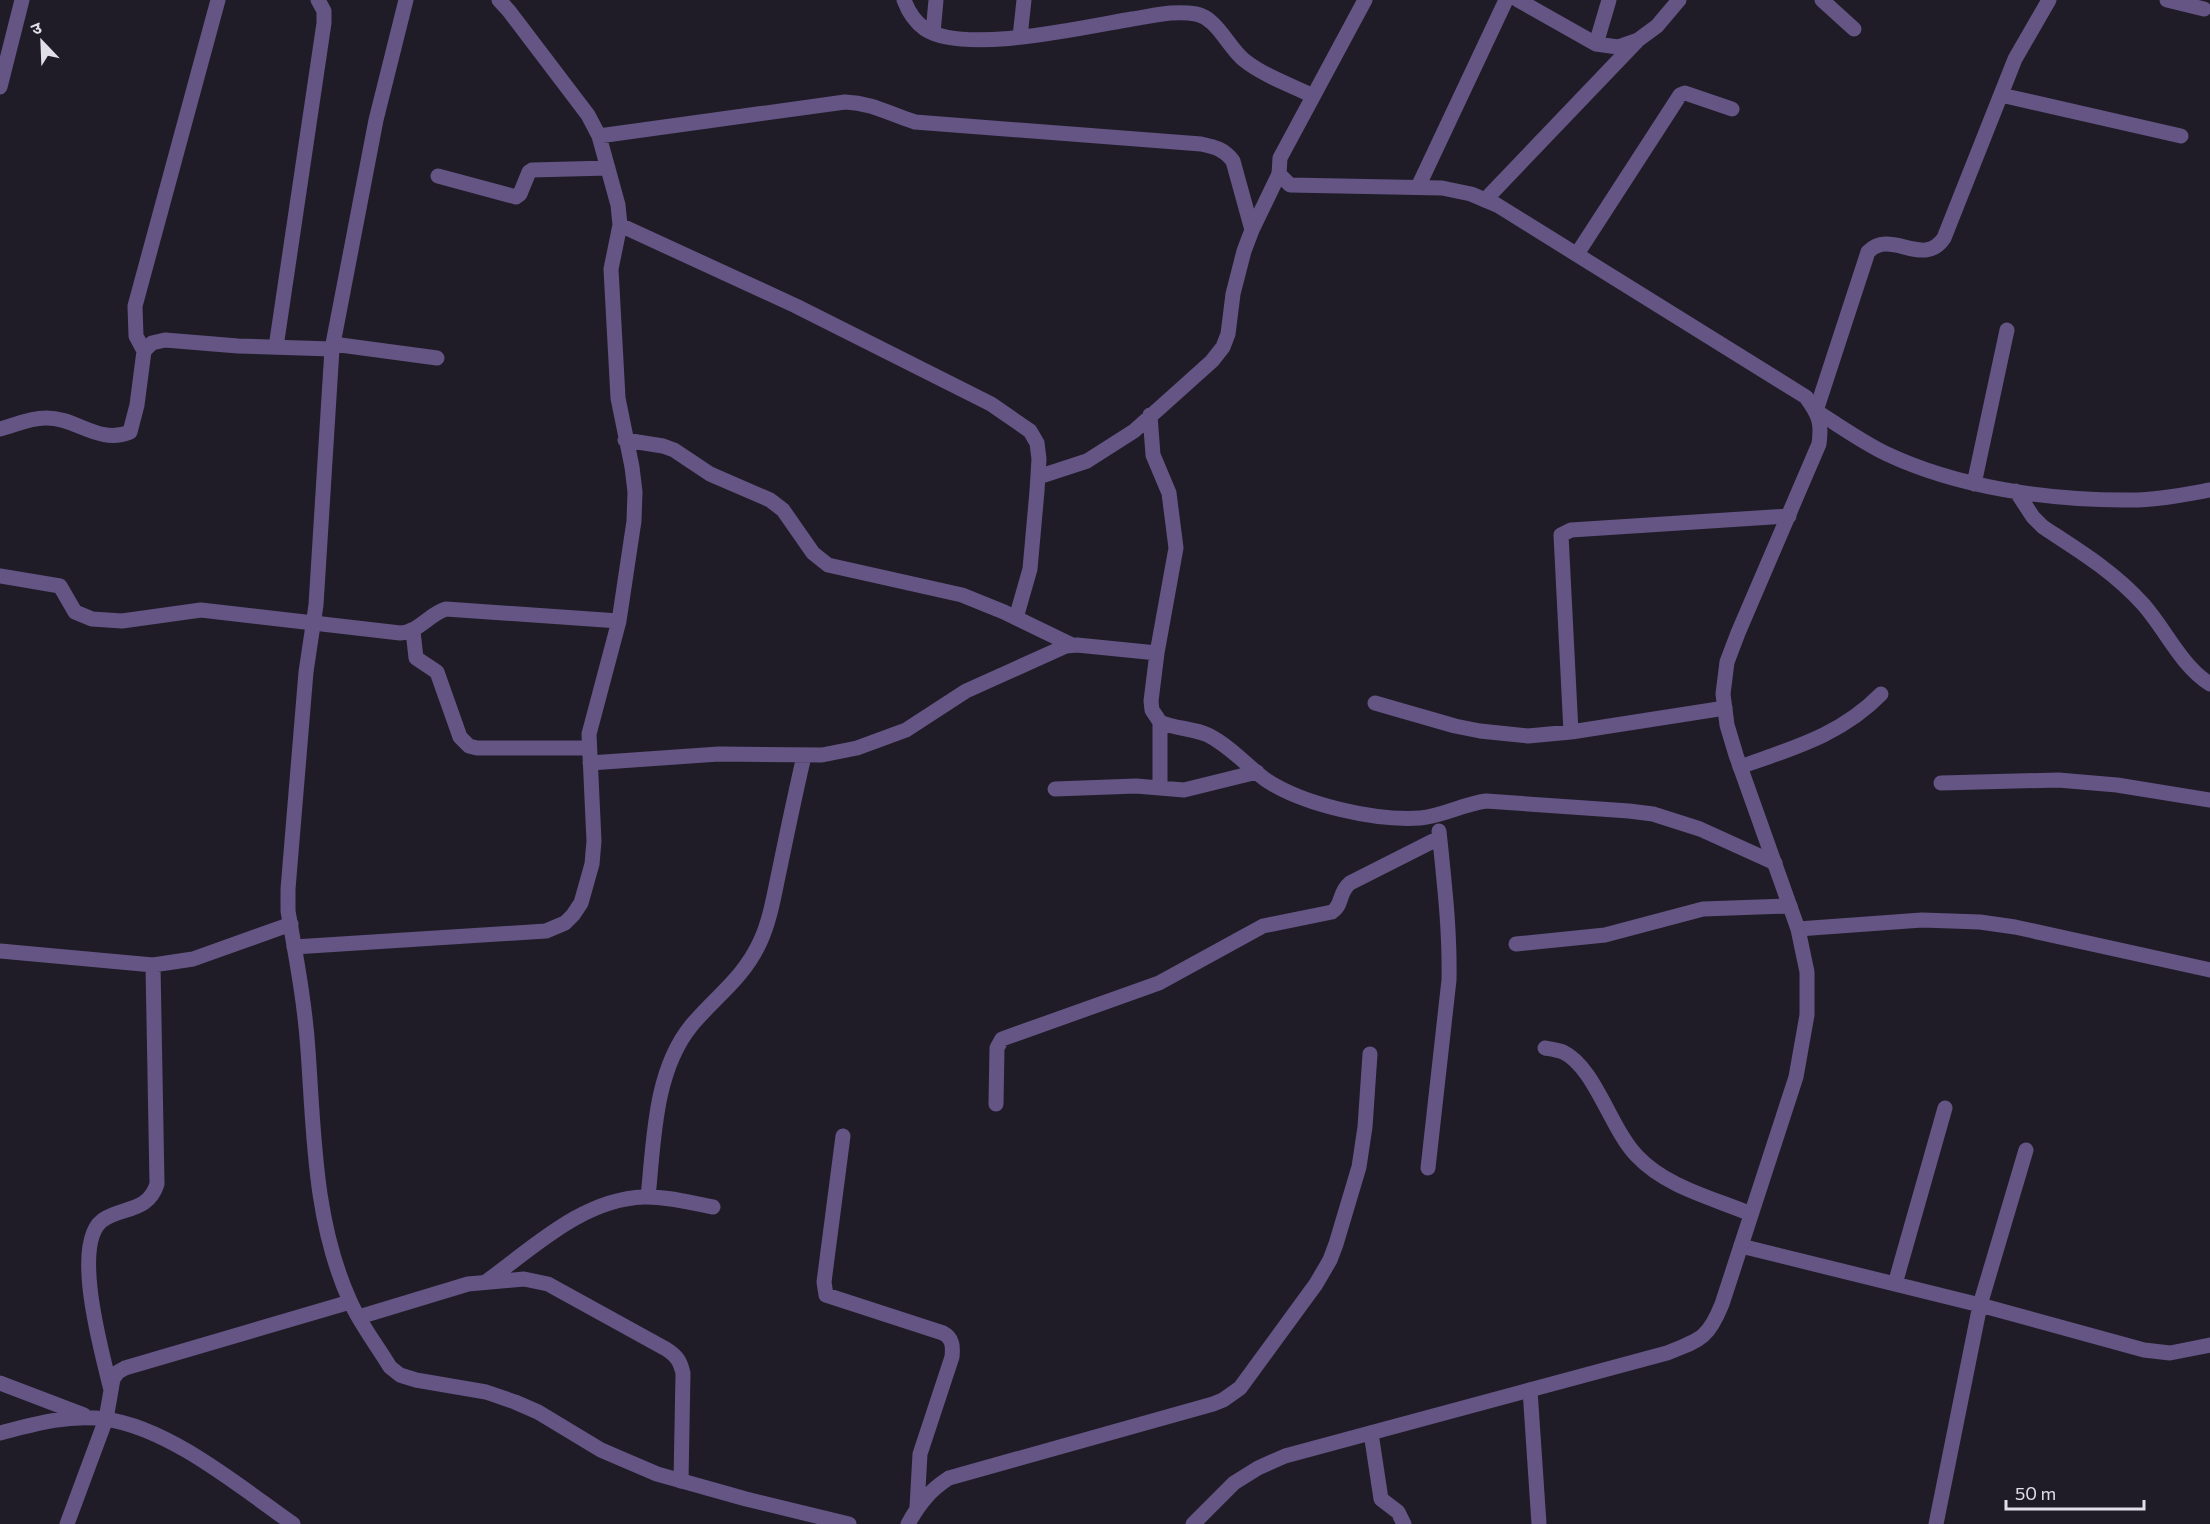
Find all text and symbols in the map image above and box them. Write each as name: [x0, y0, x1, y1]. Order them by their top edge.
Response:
north arrow: [12, 12, 72, 72]
text: उ: [28, 17, 45, 38]
scale bar: [2006, 1473, 2144, 1511]
text: 50 m: [2015, 1482, 2056, 1504]

